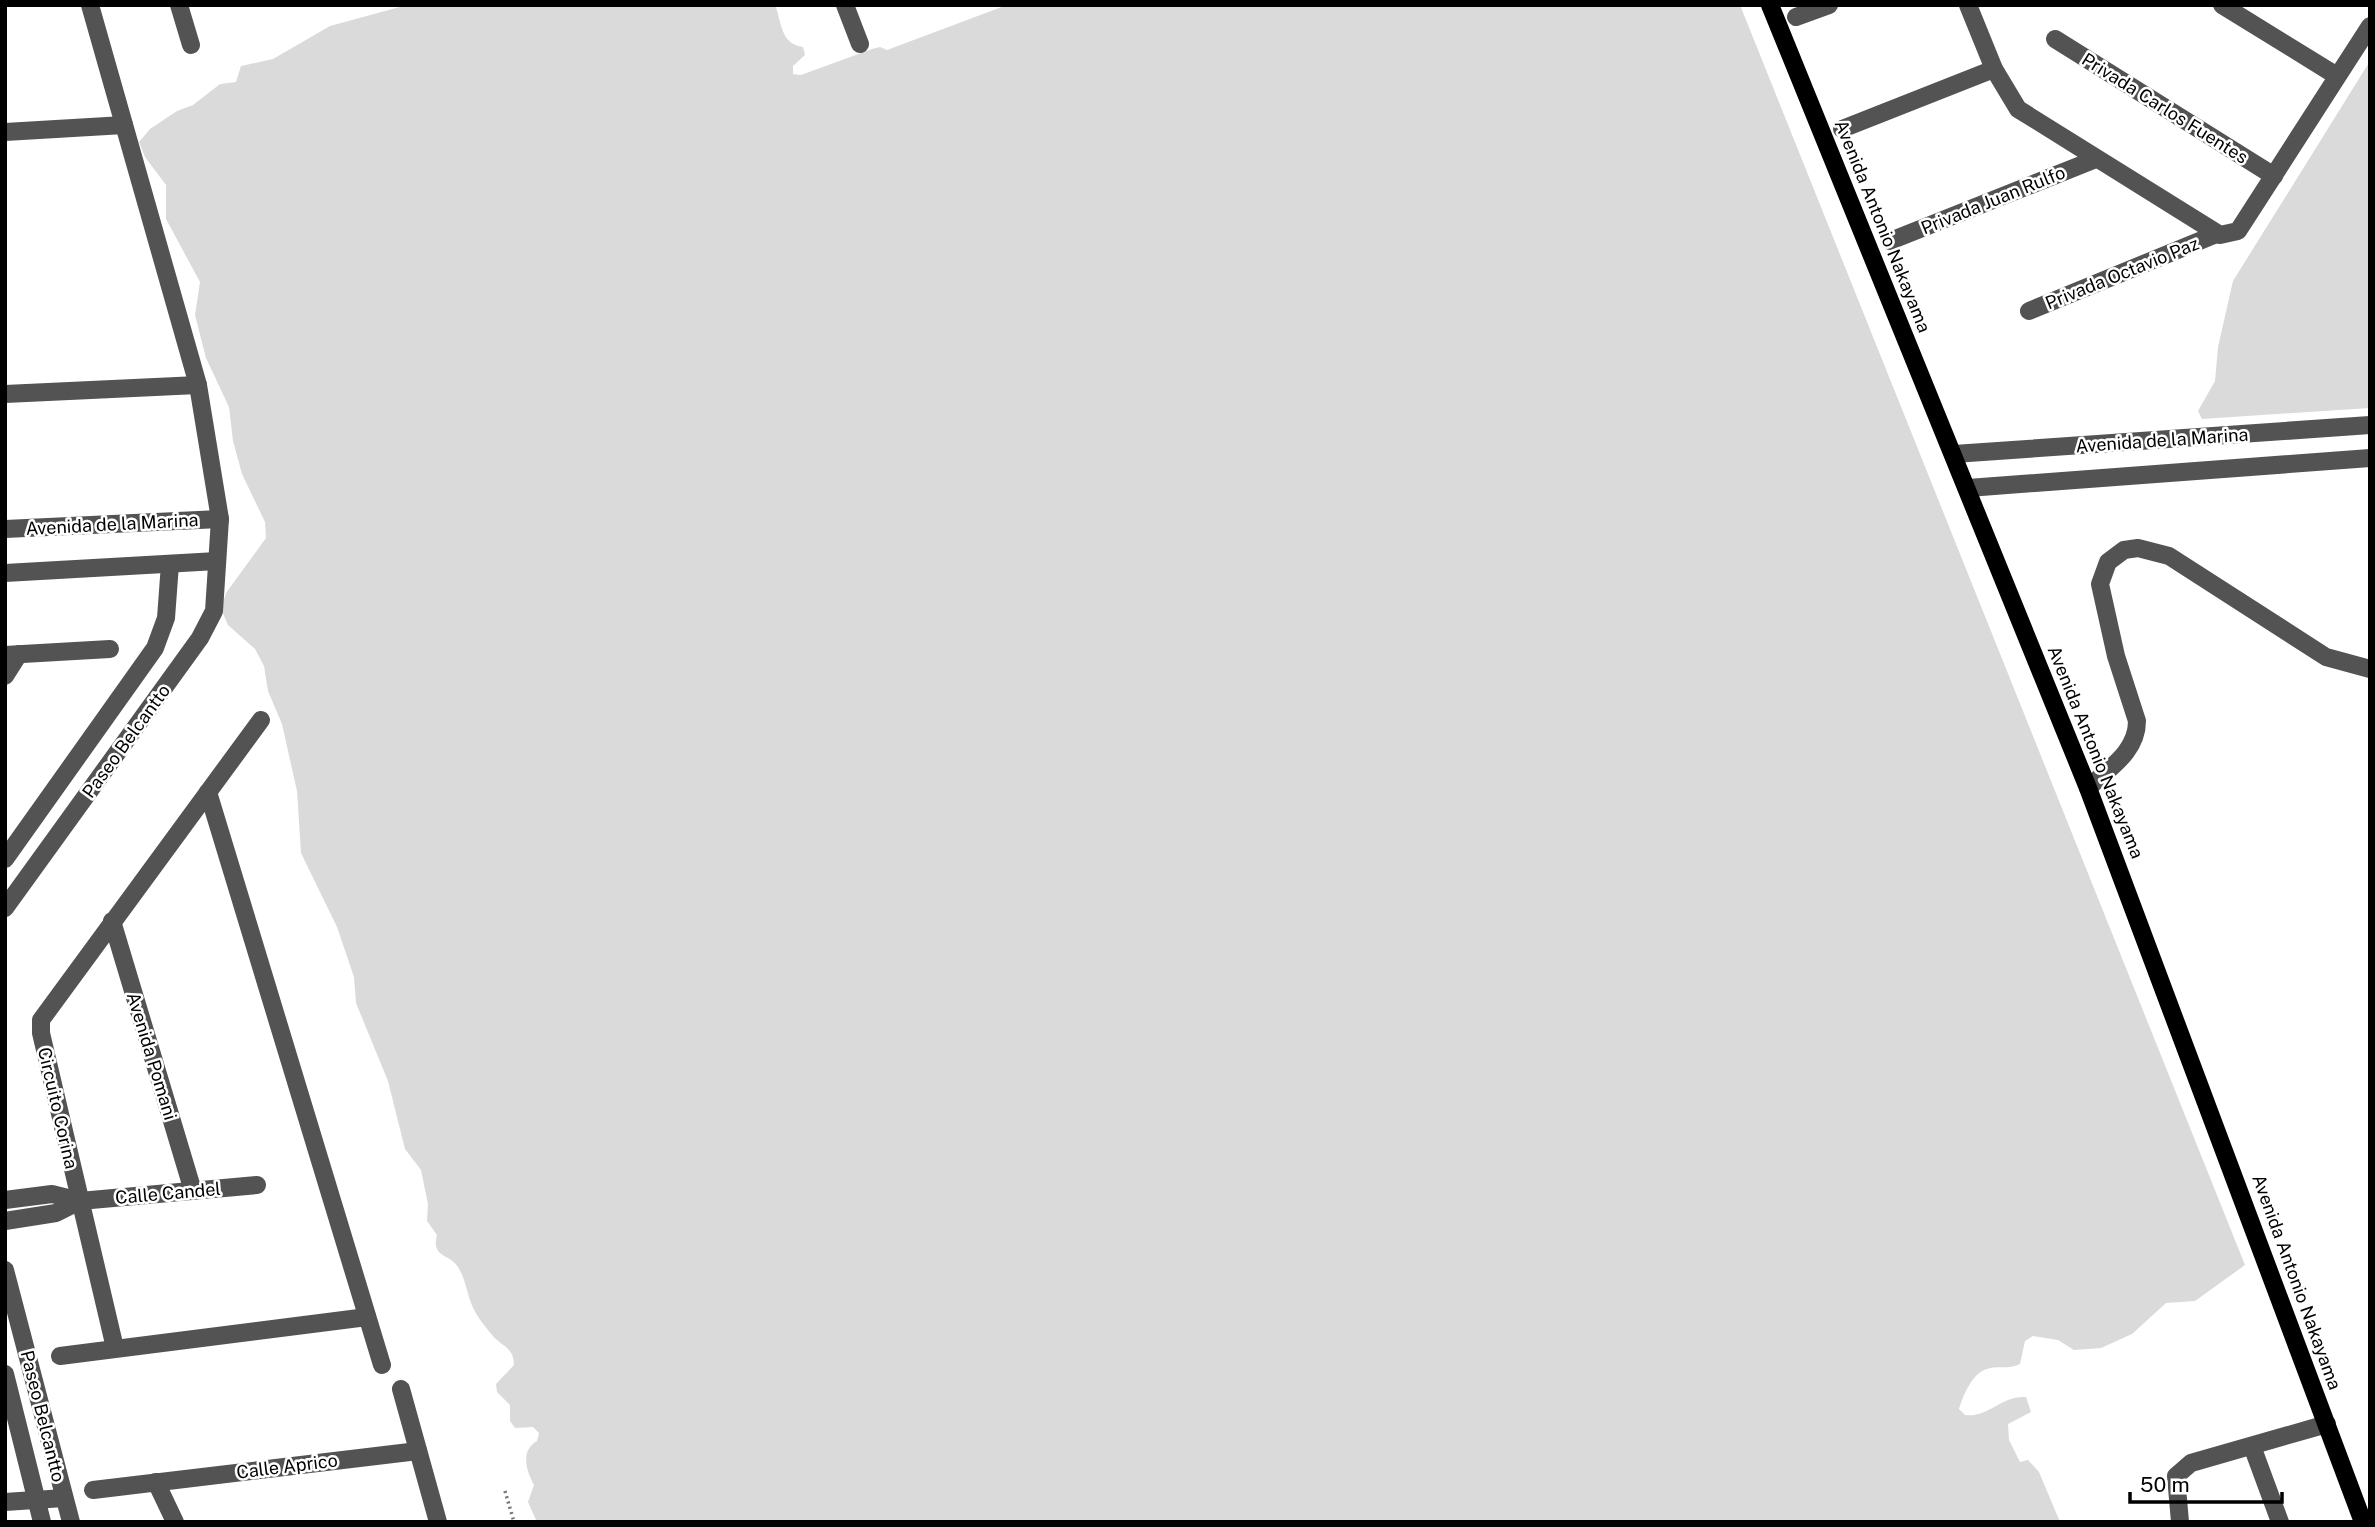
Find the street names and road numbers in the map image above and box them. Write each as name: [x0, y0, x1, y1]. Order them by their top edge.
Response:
street label: Privada Carlos Fuentes: [2078, 48, 2252, 168]
street label: Avenida Antonio Nakayama: [1831, 117, 1935, 335]
street label: Privada Juan Rulfo: [1918, 161, 2068, 239]
street label: Privada Octavio Paz: [2042, 233, 2202, 313]
street label: Avenida de la Marina: [2075, 423, 2249, 457]
street label: Avenida de la Marina: [25, 509, 199, 539]
street label: Avenida Antonio Nakayama: [2044, 643, 2148, 861]
street label: Paseo Belcantto: [78, 680, 174, 802]
street label: Avenida Pomani: [123, 990, 181, 1122]
street label: Circuito Corina: [34, 1045, 82, 1171]
street label: Avenida Antonio Nakayama: [2248, 1171, 2346, 1393]
street label: Calle Candel: [114, 1178, 222, 1208]
street label: Paseo Belcantto: [16, 1348, 70, 1484]
street label: Calle Aprico: [235, 1449, 339, 1483]

